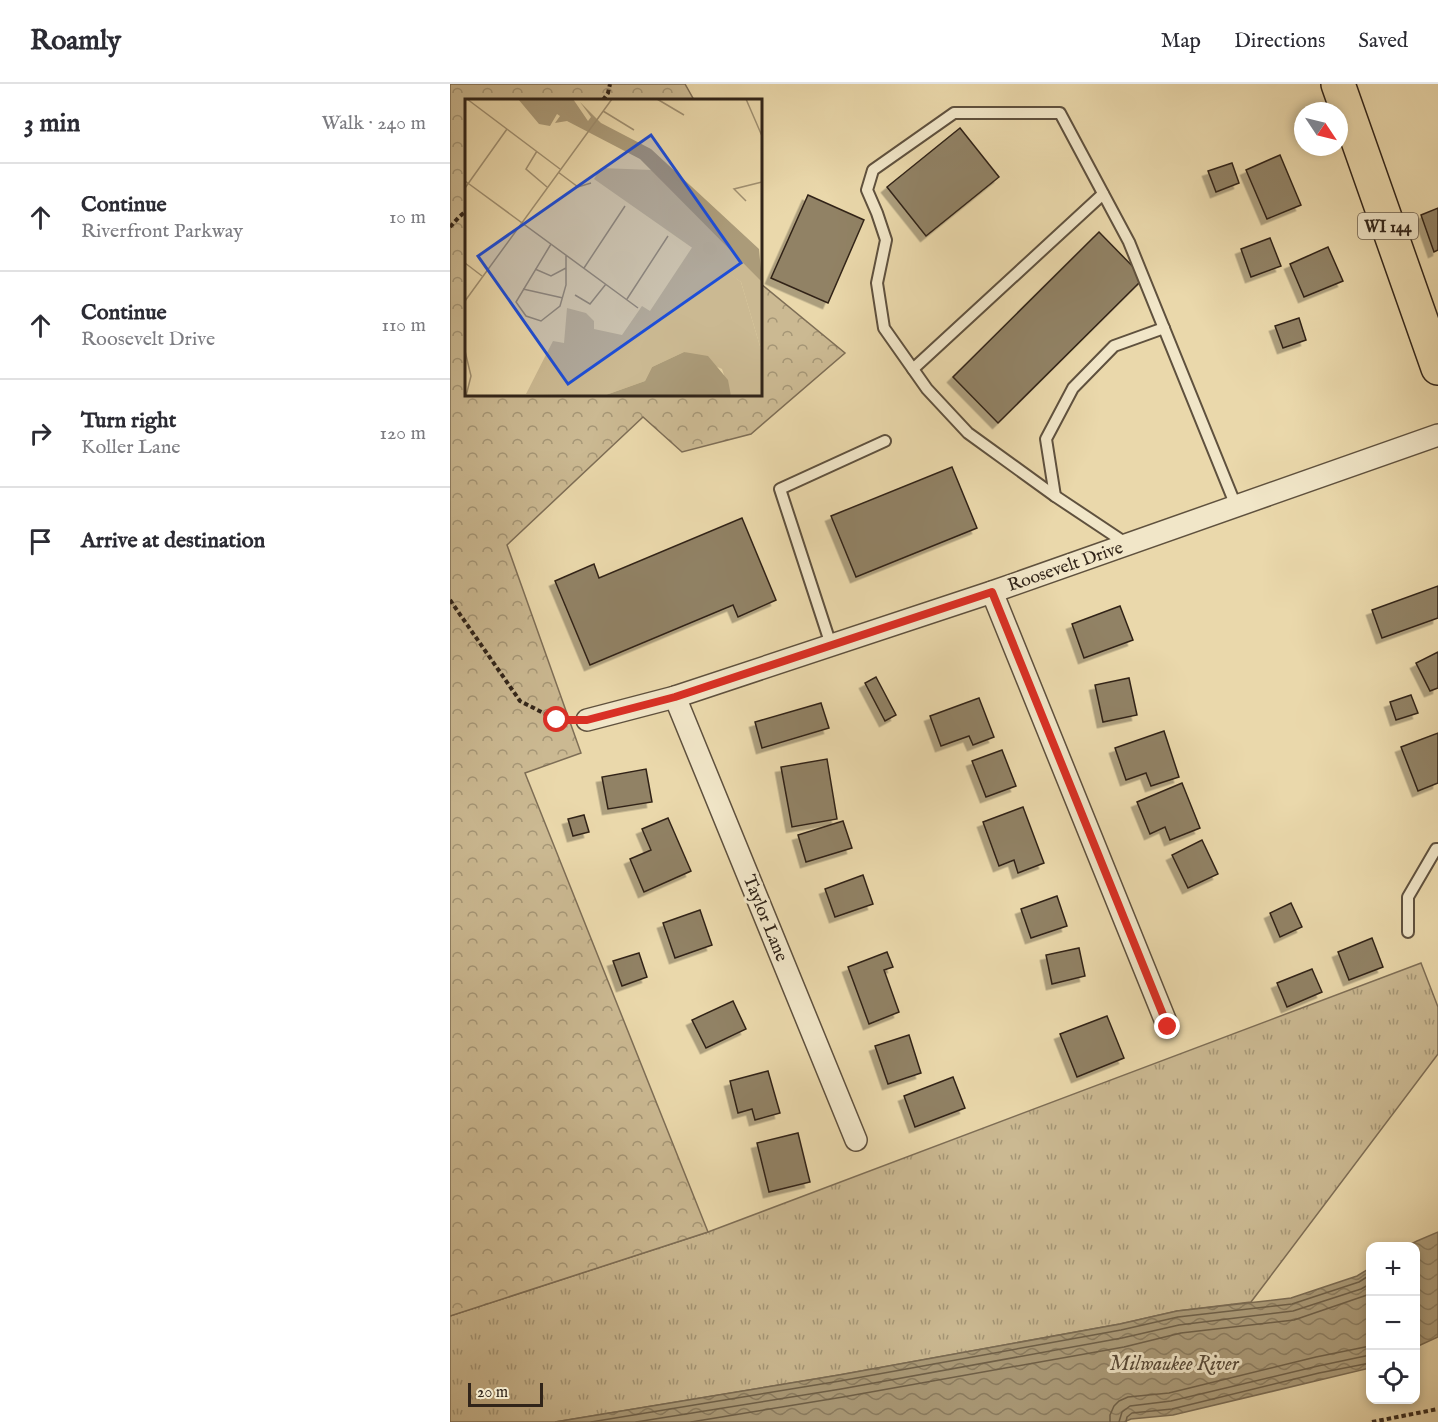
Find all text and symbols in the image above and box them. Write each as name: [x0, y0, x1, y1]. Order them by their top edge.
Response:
text: Roamly: [30, 24, 121, 59]
text: Map: [1161, 28, 1201, 55]
text: Directions: [1234, 28, 1325, 55]
text: Saved: [1358, 28, 1408, 55]
inset map: [465, 99, 762, 396]
north arrow: [1294, 102, 1348, 156]
text: 3 min: [24, 107, 80, 140]
text: Walk · 240 m: [321, 111, 426, 136]
text: Continue: [81, 191, 167, 219]
icon: ahead: [24, 201, 57, 234]
text: 10 m: [389, 205, 426, 230]
road number: WI 144: [1358, 213, 1418, 239]
text: Riverfront Parkway: [81, 219, 243, 244]
text: Continue: [81, 299, 167, 327]
icon: ahead: [24, 309, 57, 342]
text: 110 m: [382, 313, 426, 338]
text: Roosevelt Drive: [81, 327, 215, 352]
text: Turn right: [81, 407, 176, 435]
icon: right: [24, 417, 57, 450]
text: 120 m: [380, 421, 426, 446]
text: Koller Lane: [81, 435, 181, 460]
icon: arrive: [24, 525, 57, 558]
text: Arrive at destination: [81, 527, 265, 555]
street label: Roosevelt Drive: [1005, 537, 1126, 598]
route start: [543, 706, 569, 732]
street label: Taylor Lane: [737, 872, 792, 965]
route end: [1154, 1013, 1180, 1039]
map controls: [1366, 1242, 1420, 1404]
button: +: [1366, 1242, 1420, 1296]
button: −: [1366, 1296, 1420, 1350]
button: locate: [1366, 1350, 1420, 1404]
water label: Milwaukee River: [1110, 1352, 1240, 1377]
scale bar: [468, 1380, 543, 1408]
text: 20 m: [477, 1383, 508, 1403]

